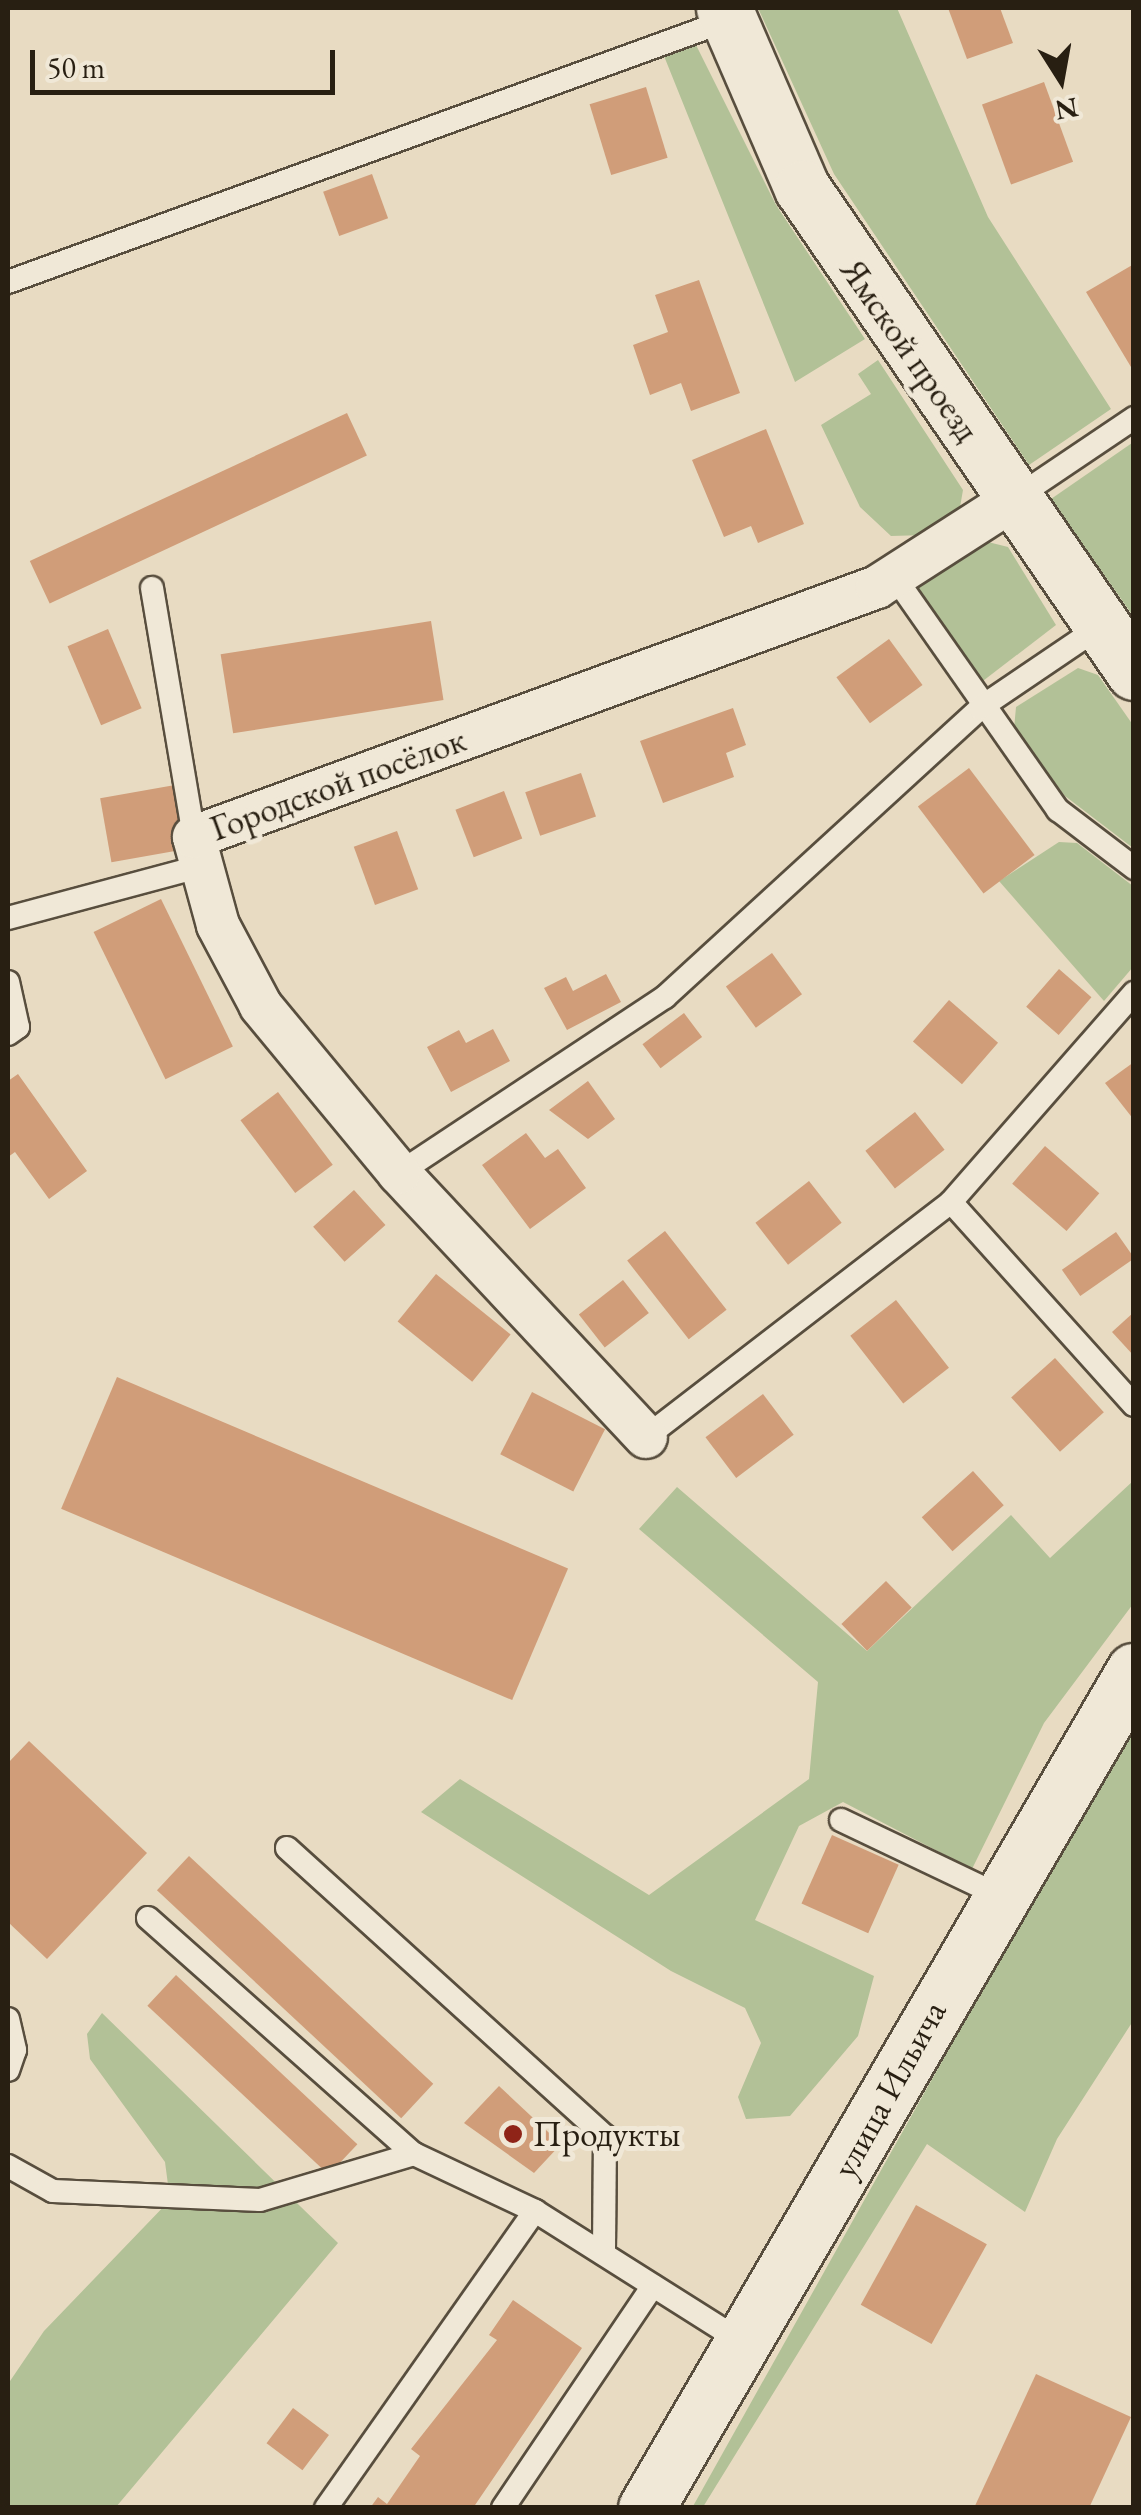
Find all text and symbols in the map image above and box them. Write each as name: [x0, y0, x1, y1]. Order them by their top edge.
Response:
scale bar: [35, 30, 340, 92]
north arrow: [1011, 30, 1111, 130]
text: 50 m: [47, 48, 105, 87]
text: N: [1052, 90, 1081, 129]
street label: Ямской проезд: [832, 251, 988, 449]
street label: Городской посёлок: [205, 718, 471, 850]
street label: улица Ильича: [823, 1993, 955, 2185]
place label: Продукты: [533, 2113, 680, 2155]
marker: Продукты: [502, 2123, 524, 2145]

